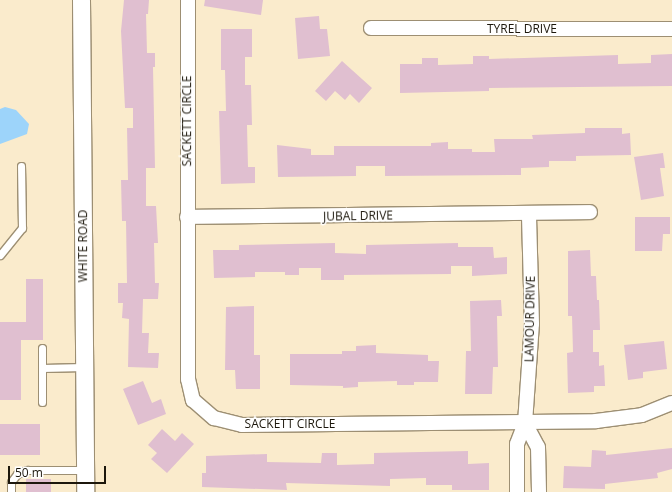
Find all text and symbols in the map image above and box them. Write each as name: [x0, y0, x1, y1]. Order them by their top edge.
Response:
street label: TYREL DRIVE: [487, 22, 557, 36]
street label: SACKETT CIRCLE: [180, 76, 194, 166]
street label: JUBAL DRIVE: [323, 208, 393, 224]
street label: WHITE ROAD: [76, 210, 90, 282]
street label: LAMOUR DRIVE: [522, 276, 538, 362]
street label: SACKETT CIRCLE: [245, 417, 335, 431]
scale bar: [10, 458, 108, 484]
text: 50 m: [15, 464, 43, 481]

